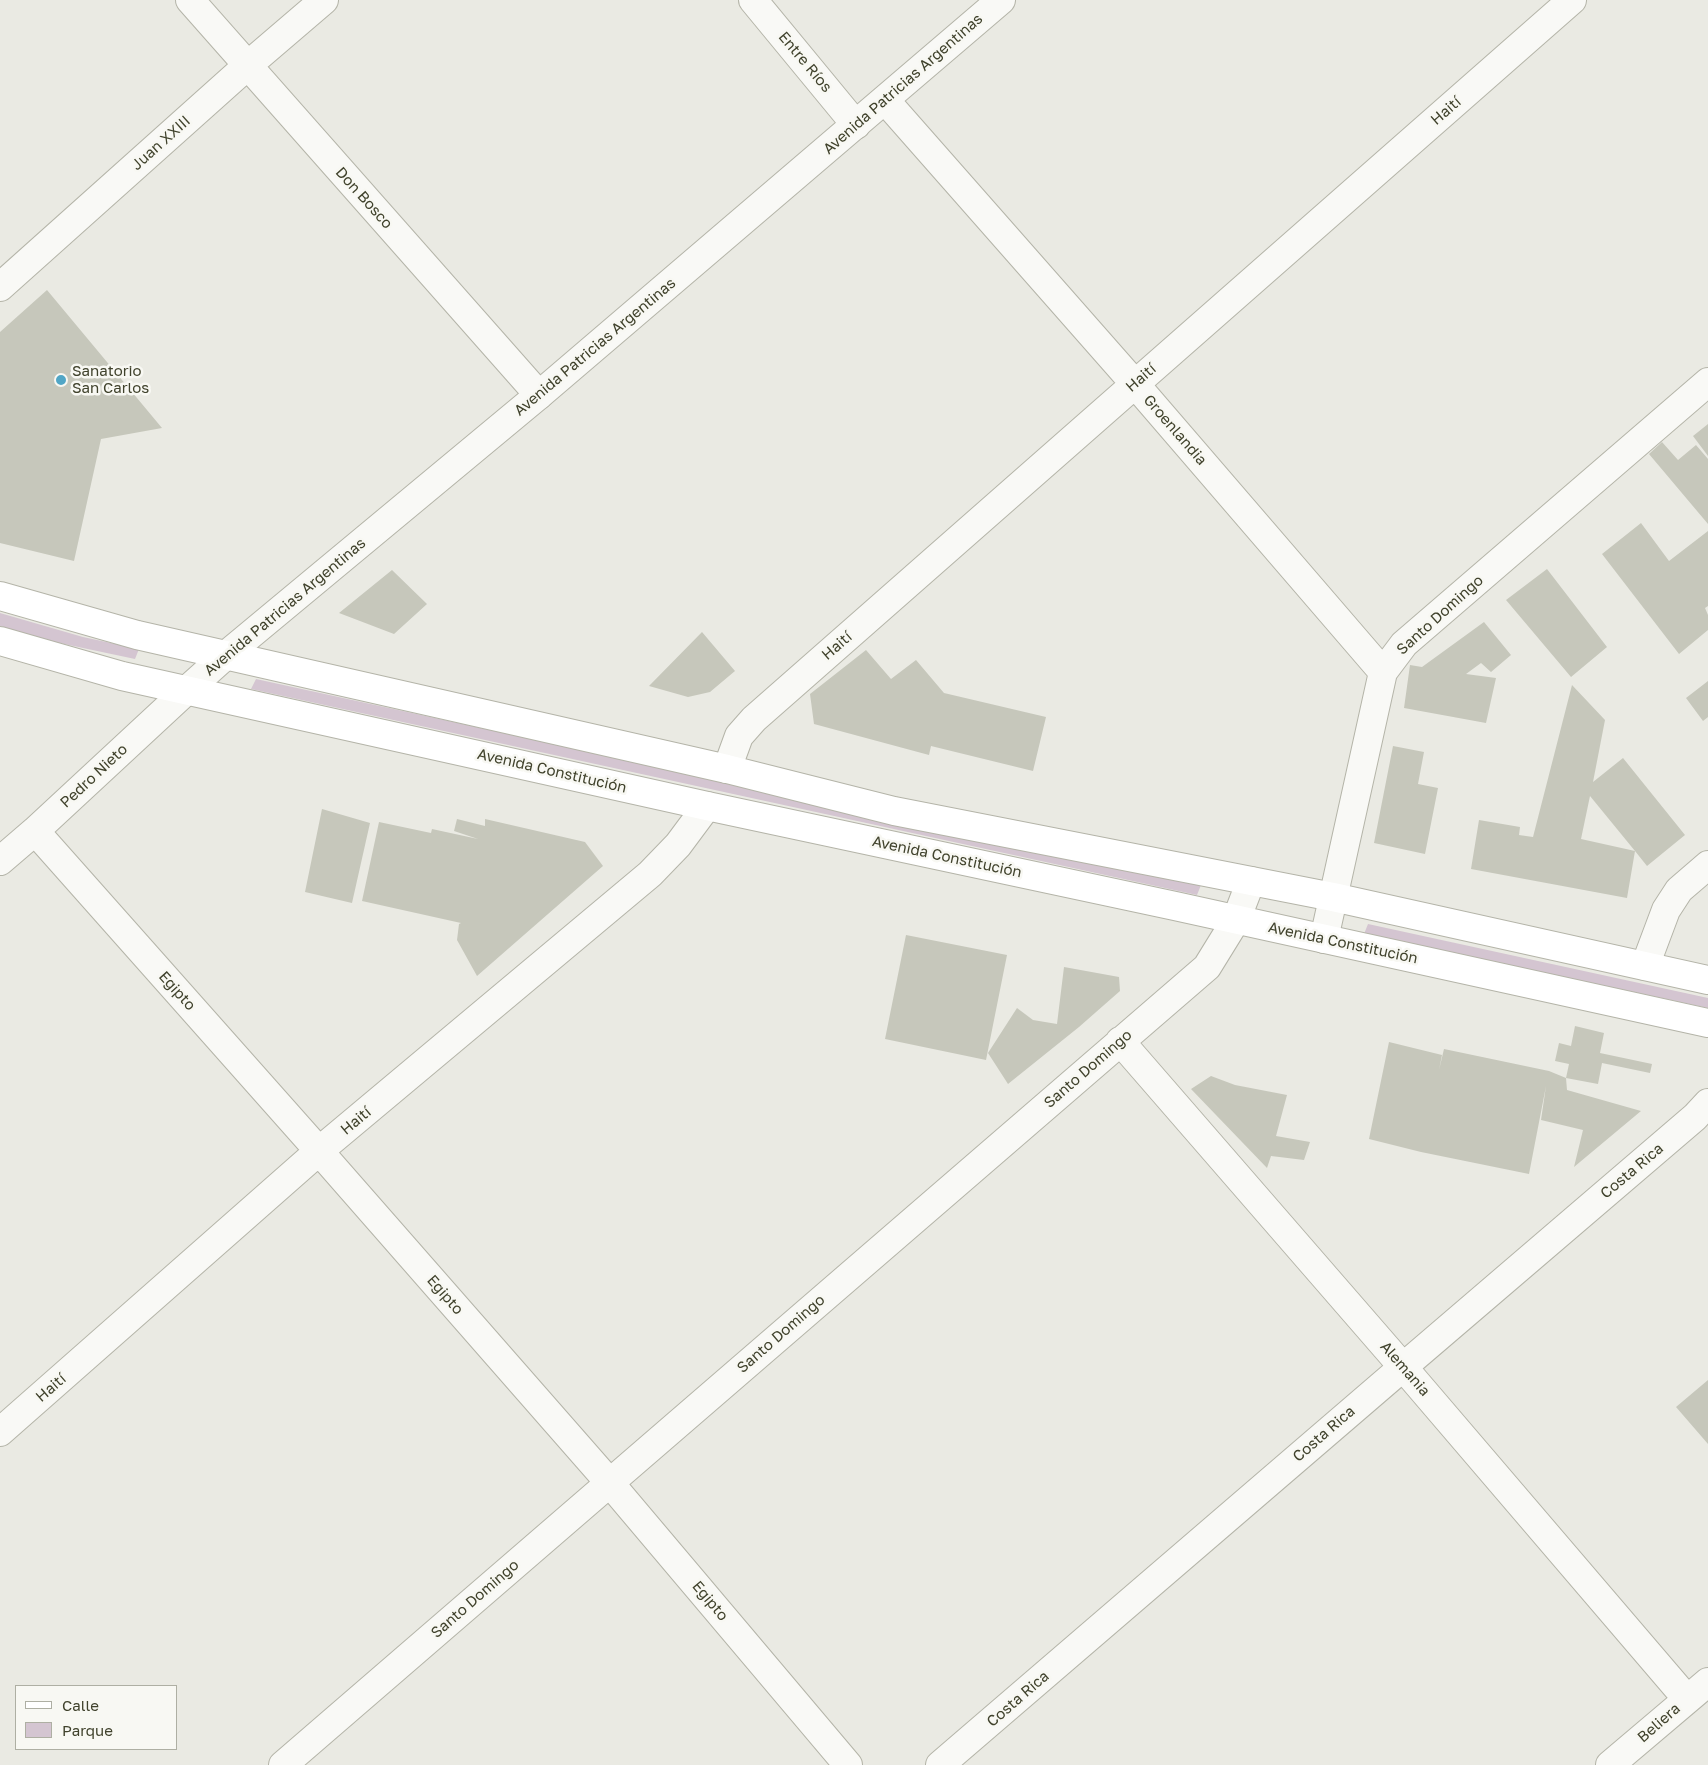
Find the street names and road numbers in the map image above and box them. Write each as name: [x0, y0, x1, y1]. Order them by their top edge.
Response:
street label: Avenida Patricias Argentinas: [820, 10, 986, 158]
street label: Entre Ríos: [774, 28, 836, 96]
street label: Haití: [1427, 93, 1465, 129]
street label: Juan XXIII: [128, 112, 194, 174]
street label: Don Bosco: [332, 163, 396, 233]
street label: Avenida Patricias Argentinas: [511, 274, 679, 420]
street label: Haití: [1122, 360, 1160, 396]
street label: Groenlandia: [1140, 391, 1210, 469]
street label: Avenida Patricias Argentinas: [201, 534, 369, 680]
street label: Santo Domingo: [1393, 571, 1487, 659]
street label: Haití: [818, 628, 856, 664]
street label: Pedro Nieto: [57, 740, 131, 812]
street label: Avenida Constitución: [476, 745, 628, 797]
street label: Avenida Constitución: [871, 832, 1023, 882]
street label: Avenida Constitución: [1267, 918, 1419, 968]
street label: Egipto: [155, 968, 199, 1014]
street label: Santo Domingo: [1041, 1026, 1135, 1112]
street label: Haití: [337, 1103, 375, 1139]
street label: Costa Rica: [1597, 1140, 1667, 1202]
street label: Egipto: [423, 1272, 467, 1318]
street label: Santo Domingo: [734, 1291, 828, 1377]
street label: Alemania: [1376, 1338, 1434, 1400]
street label: Haití: [32, 1370, 70, 1406]
street label: Costa Rica: [1289, 1402, 1359, 1466]
street label: Santo Domingo: [428, 1556, 522, 1642]
street label: Egipto: [688, 1577, 732, 1625]
street label: Costa Rica: [983, 1667, 1053, 1731]
street label: Beliera: [1634, 1700, 1684, 1746]

